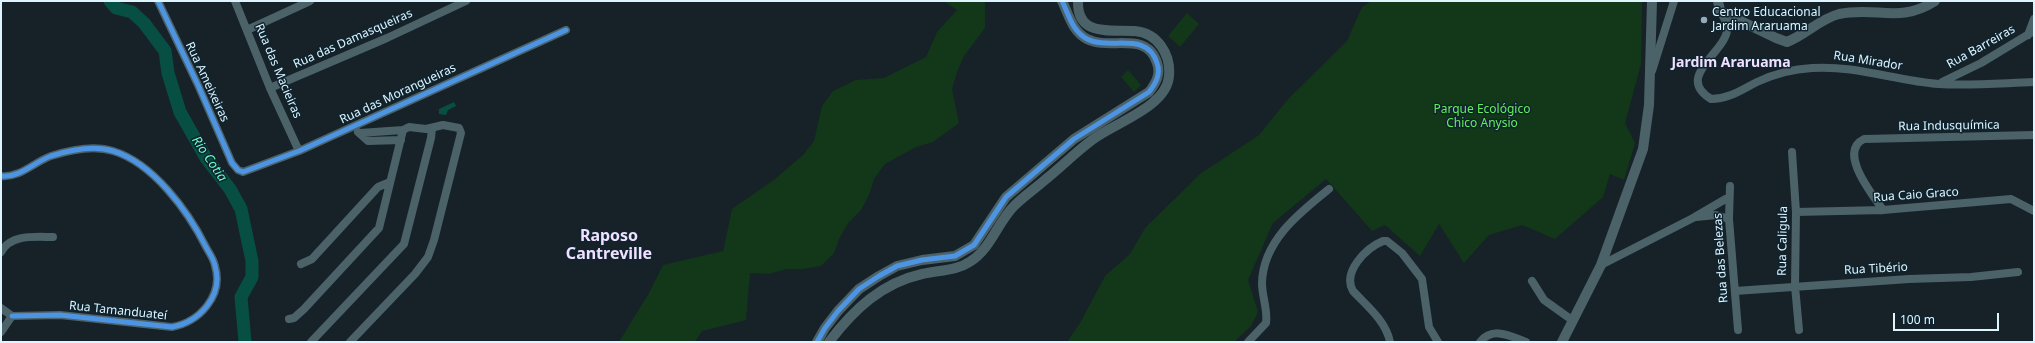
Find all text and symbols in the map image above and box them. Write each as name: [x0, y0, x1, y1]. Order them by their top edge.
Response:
street label: Rua das Damasqueiras: [291, 6, 415, 72]
place label: Centro Educacional Jardim Araruama: [1712, 6, 1821, 34]
marker: Centro Educacional Jardim Araruama: [1699, 15, 1709, 25]
street label: Rua das Macieiras: [252, 22, 304, 120]
street label: Rua Barreiras: [1944, 22, 2018, 72]
street label: Rua Ameixeiras: [182, 40, 232, 124]
street label: Rua Mirador: [1832, 48, 1904, 74]
district label: Jardim Araruama: [1671, 55, 1791, 71]
street label: Rua das Morangueiras: [338, 61, 458, 127]
park label: Parque Ecológico Chico Anysio: [1434, 103, 1530, 131]
street label: Rua Indusquímica: [1898, 118, 2000, 134]
water label: Rio Cotia: [188, 133, 230, 185]
street label: Rua Caio Graco: [1873, 185, 1959, 205]
street label: Rua Caligula: [1775, 206, 1791, 276]
street label: Rua das Belezas: [1711, 213, 1731, 303]
district label: Raposo Cantreville: [566, 226, 652, 264]
street label: Rua Tibério: [1844, 260, 1908, 278]
street label: Rua Tamanduateí: [68, 299, 168, 323]
scale bar: [1895, 305, 2001, 331]
text: 100 m: [1900, 311, 1935, 328]

